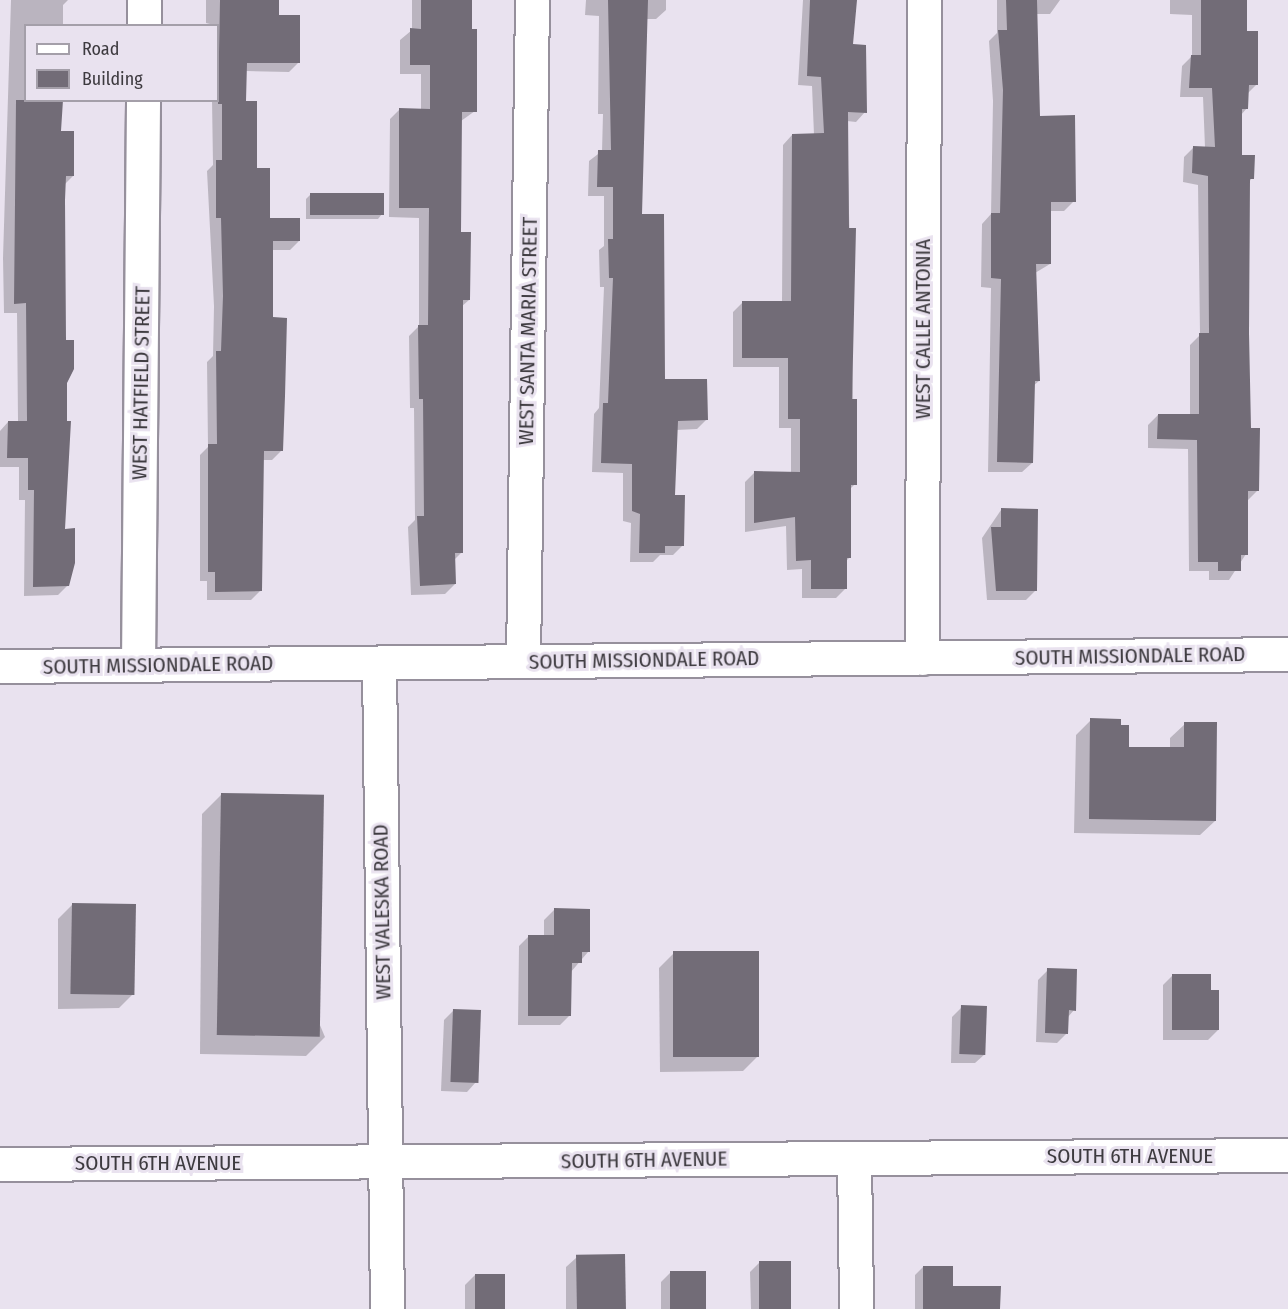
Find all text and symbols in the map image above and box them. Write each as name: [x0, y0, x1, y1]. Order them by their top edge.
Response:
legend: [24, 24, 219, 102]
text: Road: [82, 38, 119, 60]
text: Building: [82, 68, 143, 90]
street label: WEST SANTA MARIA STREET: [513, 217, 543, 445]
street label: WEST CALLE ANTONIA: [910, 239, 936, 419]
street label: WEST HATFIELD STREET: [127, 286, 155, 480]
street label: SOUTH MISSIONDALE ROAD: [1015, 641, 1245, 671]
street label: SOUTH MISSIONDALE ROAD: [529, 645, 759, 675]
street label: SOUTH MISSIONDALE ROAD: [43, 650, 273, 680]
street label: WEST VALESKA ROAD: [368, 824, 396, 1000]
street label: SOUTH 6TH AVENUE: [1047, 1143, 1213, 1169]
street label: SOUTH 6TH AVENUE: [561, 1146, 727, 1174]
street label: SOUTH 6TH AVENUE: [75, 1150, 241, 1176]

